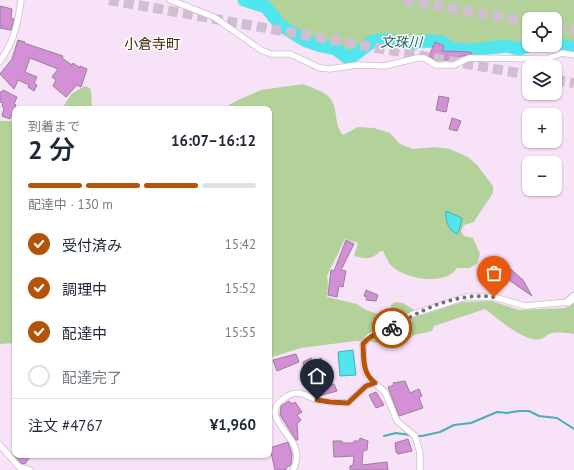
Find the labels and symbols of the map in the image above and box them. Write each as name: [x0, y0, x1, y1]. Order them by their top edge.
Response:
water label: 文珠川: [380, 33, 424, 51]
district label: 小倉寺町: [124, 35, 180, 53]
pin: [477, 256, 511, 297]
courier: [372, 308, 412, 348]
pin: [300, 359, 334, 400]

